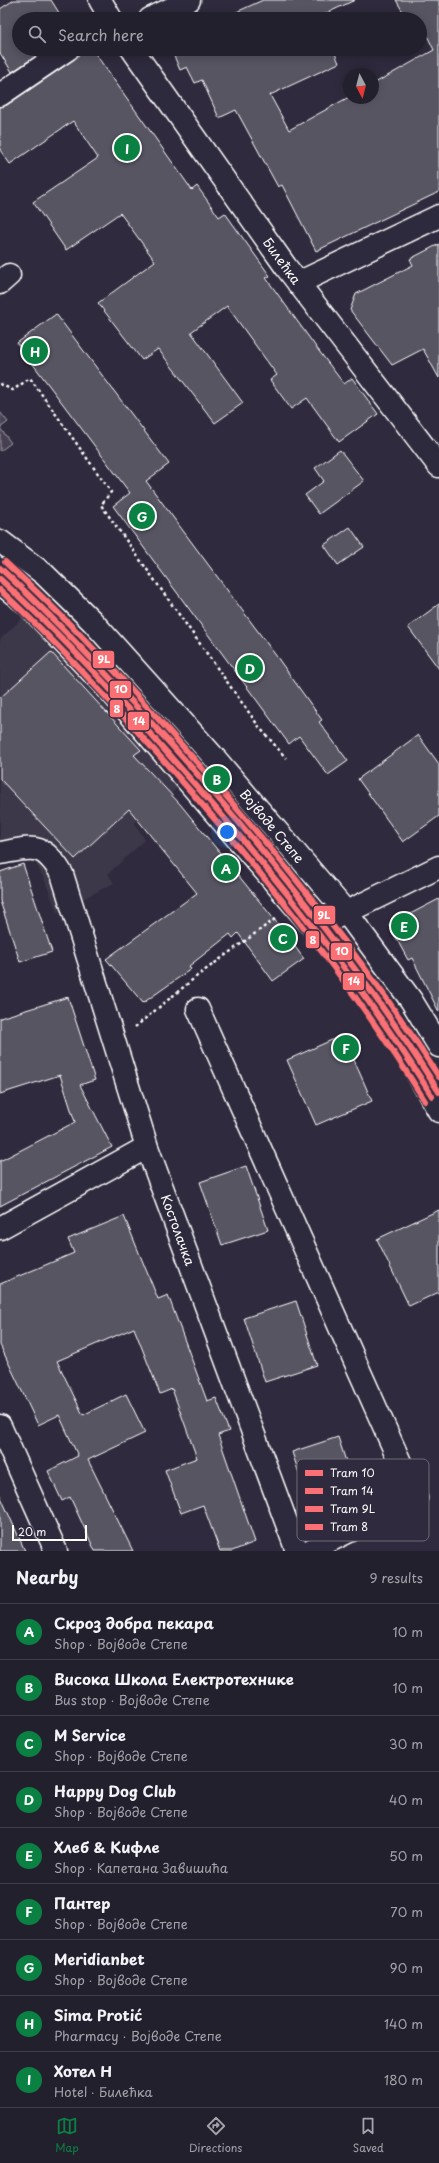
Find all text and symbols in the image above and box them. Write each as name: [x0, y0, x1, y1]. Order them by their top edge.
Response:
search box: [12, 12, 427, 56]
icon: search: [26, 23, 48, 45]
text: Search here: [58, 23, 144, 46]
north arrow: [343, 68, 379, 104]
pin: I: [114, 133, 140, 163]
street label: Билећка: [259, 233, 306, 289]
pin: H: [22, 336, 48, 366]
pin: G: [129, 501, 155, 531]
line badge: 9L: [92, 650, 115, 669]
text: 9L: [97, 650, 111, 667]
pin: D: [237, 653, 263, 683]
line badge: 10: [109, 680, 132, 699]
text: 10: [114, 680, 128, 697]
line badge: 8: [109, 699, 124, 718]
text: 8: [114, 700, 121, 717]
line badge: 14: [127, 711, 150, 731]
text: 14: [133, 712, 146, 729]
pin: B: [204, 764, 230, 794]
street label: Војводе Степе: [236, 785, 309, 867]
your location: [217, 822, 237, 842]
pin: A: [213, 853, 239, 883]
line badge: 9L: [313, 905, 336, 925]
text: 9L: [317, 906, 331, 923]
pin: E: [391, 911, 417, 941]
pin: C: [270, 923, 296, 953]
line badge: 8: [305, 930, 320, 949]
text: 8: [310, 931, 317, 948]
line badge: 10: [330, 942, 353, 961]
text: 10: [335, 942, 349, 959]
line badge: 14: [342, 972, 365, 991]
text: 14: [348, 972, 361, 989]
pin: F: [333, 1033, 359, 1063]
street label: Костолачка: [157, 1192, 200, 1269]
legend: [297, 1459, 429, 1541]
text: Tram 10: [330, 1464, 375, 1481]
text: Tram 14: [330, 1482, 374, 1499]
text: Tram 9L: [330, 1500, 376, 1517]
text: Tram 8: [330, 1518, 368, 1535]
scale bar: [12, 1523, 87, 1542]
text: 20 m: [18, 1523, 46, 1540]
text: Nearby: [16, 1564, 78, 1590]
text: 9 results: [369, 1568, 423, 1587]
text: Скроз добра пекара: [54, 1611, 214, 1634]
text: A: [24, 1622, 34, 1641]
text: 10 m: [393, 1622, 423, 1641]
text: Shop · Војводе Степе: [54, 1634, 188, 1653]
text: Висока Школа Електротехнике: [54, 1667, 294, 1690]
text: B: [25, 1678, 33, 1697]
text: 10 m: [393, 1678, 423, 1697]
text: Bus stop · Војводе Степе: [54, 1690, 210, 1709]
text: M Service: [54, 1723, 126, 1746]
text: C: [24, 1734, 34, 1753]
text: 30 m: [389, 1734, 423, 1753]
text: Shop · Војводе Степе: [54, 1746, 188, 1765]
text: Happy Dog Club: [54, 1779, 176, 1802]
text: D: [24, 1790, 34, 1809]
text: 40 m: [389, 1790, 423, 1809]
text: Shop · Војводе Степе: [54, 1802, 188, 1821]
text: Хлеб & Кифле: [54, 1835, 160, 1858]
text: E: [25, 1846, 33, 1865]
text: 50 m: [389, 1846, 423, 1865]
text: Shop · Капетана Завишића: [54, 1858, 228, 1877]
text: Пантер: [54, 1891, 110, 1914]
text: F: [25, 1902, 33, 1921]
text: 70 m: [390, 1902, 423, 1921]
text: Shop · Војводе Степе: [54, 1914, 188, 1933]
text: Meridianbet: [54, 1947, 145, 1970]
text: G: [24, 1958, 34, 1977]
text: 90 m: [390, 1958, 423, 1977]
text: Shop · Војводе Степе: [54, 1970, 188, 1989]
text: Sima Protić: [54, 2003, 142, 2026]
text: H: [24, 2014, 34, 2033]
text: 140 m: [384, 2014, 423, 2033]
text: Pharmacy · Војводе Степе: [54, 2026, 222, 2045]
text: Хотел Н: [54, 2059, 112, 2082]
text: I: [27, 2070, 31, 2089]
text: 180 m: [384, 2070, 423, 2089]
text: Hotel · Билећка: [54, 2082, 152, 2101]
tab: Map: [55, 2115, 79, 2156]
tab: Directions: [189, 2115, 242, 2156]
tab: Saved: [353, 2115, 384, 2156]

